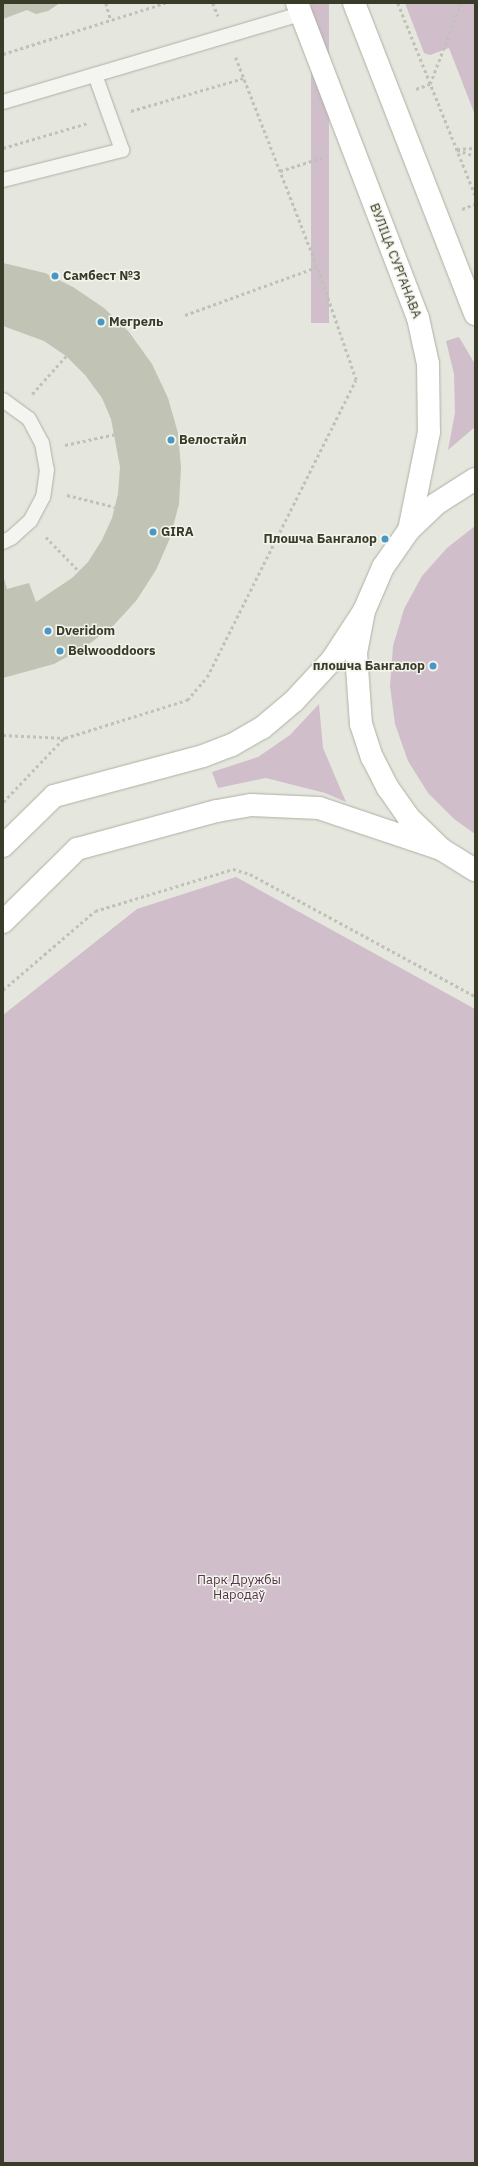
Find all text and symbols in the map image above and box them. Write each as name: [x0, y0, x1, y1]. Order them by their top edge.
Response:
street label: ВУЛІЦА СУРГАНАВА: [366, 201, 424, 321]
place label: Самбест №3: [63, 268, 141, 284]
marker: Самбест №3: [50, 271, 60, 281]
place label: Мегрель: [109, 314, 163, 330]
marker: Мегрель: [96, 317, 106, 327]
place label: Велостайл: [179, 432, 247, 448]
marker: Велостайл: [166, 435, 176, 445]
place label: GIRA: [161, 524, 194, 540]
marker: GIRA: [148, 527, 158, 537]
place label: Плошча Бангалор: [263, 531, 377, 547]
marker: Плошча Бангалор: [380, 534, 390, 544]
place label: Dveridom: [56, 623, 115, 639]
marker: Dveridom: [43, 626, 53, 636]
place label: Belwooddoors: [68, 643, 156, 659]
marker: Belwooddoors: [55, 646, 65, 656]
place label: плошча Бангалор: [313, 658, 425, 674]
marker: плошча Бангалор: [428, 661, 438, 671]
park label: Парк Дружбы Народаў: [197, 1573, 281, 1604]

